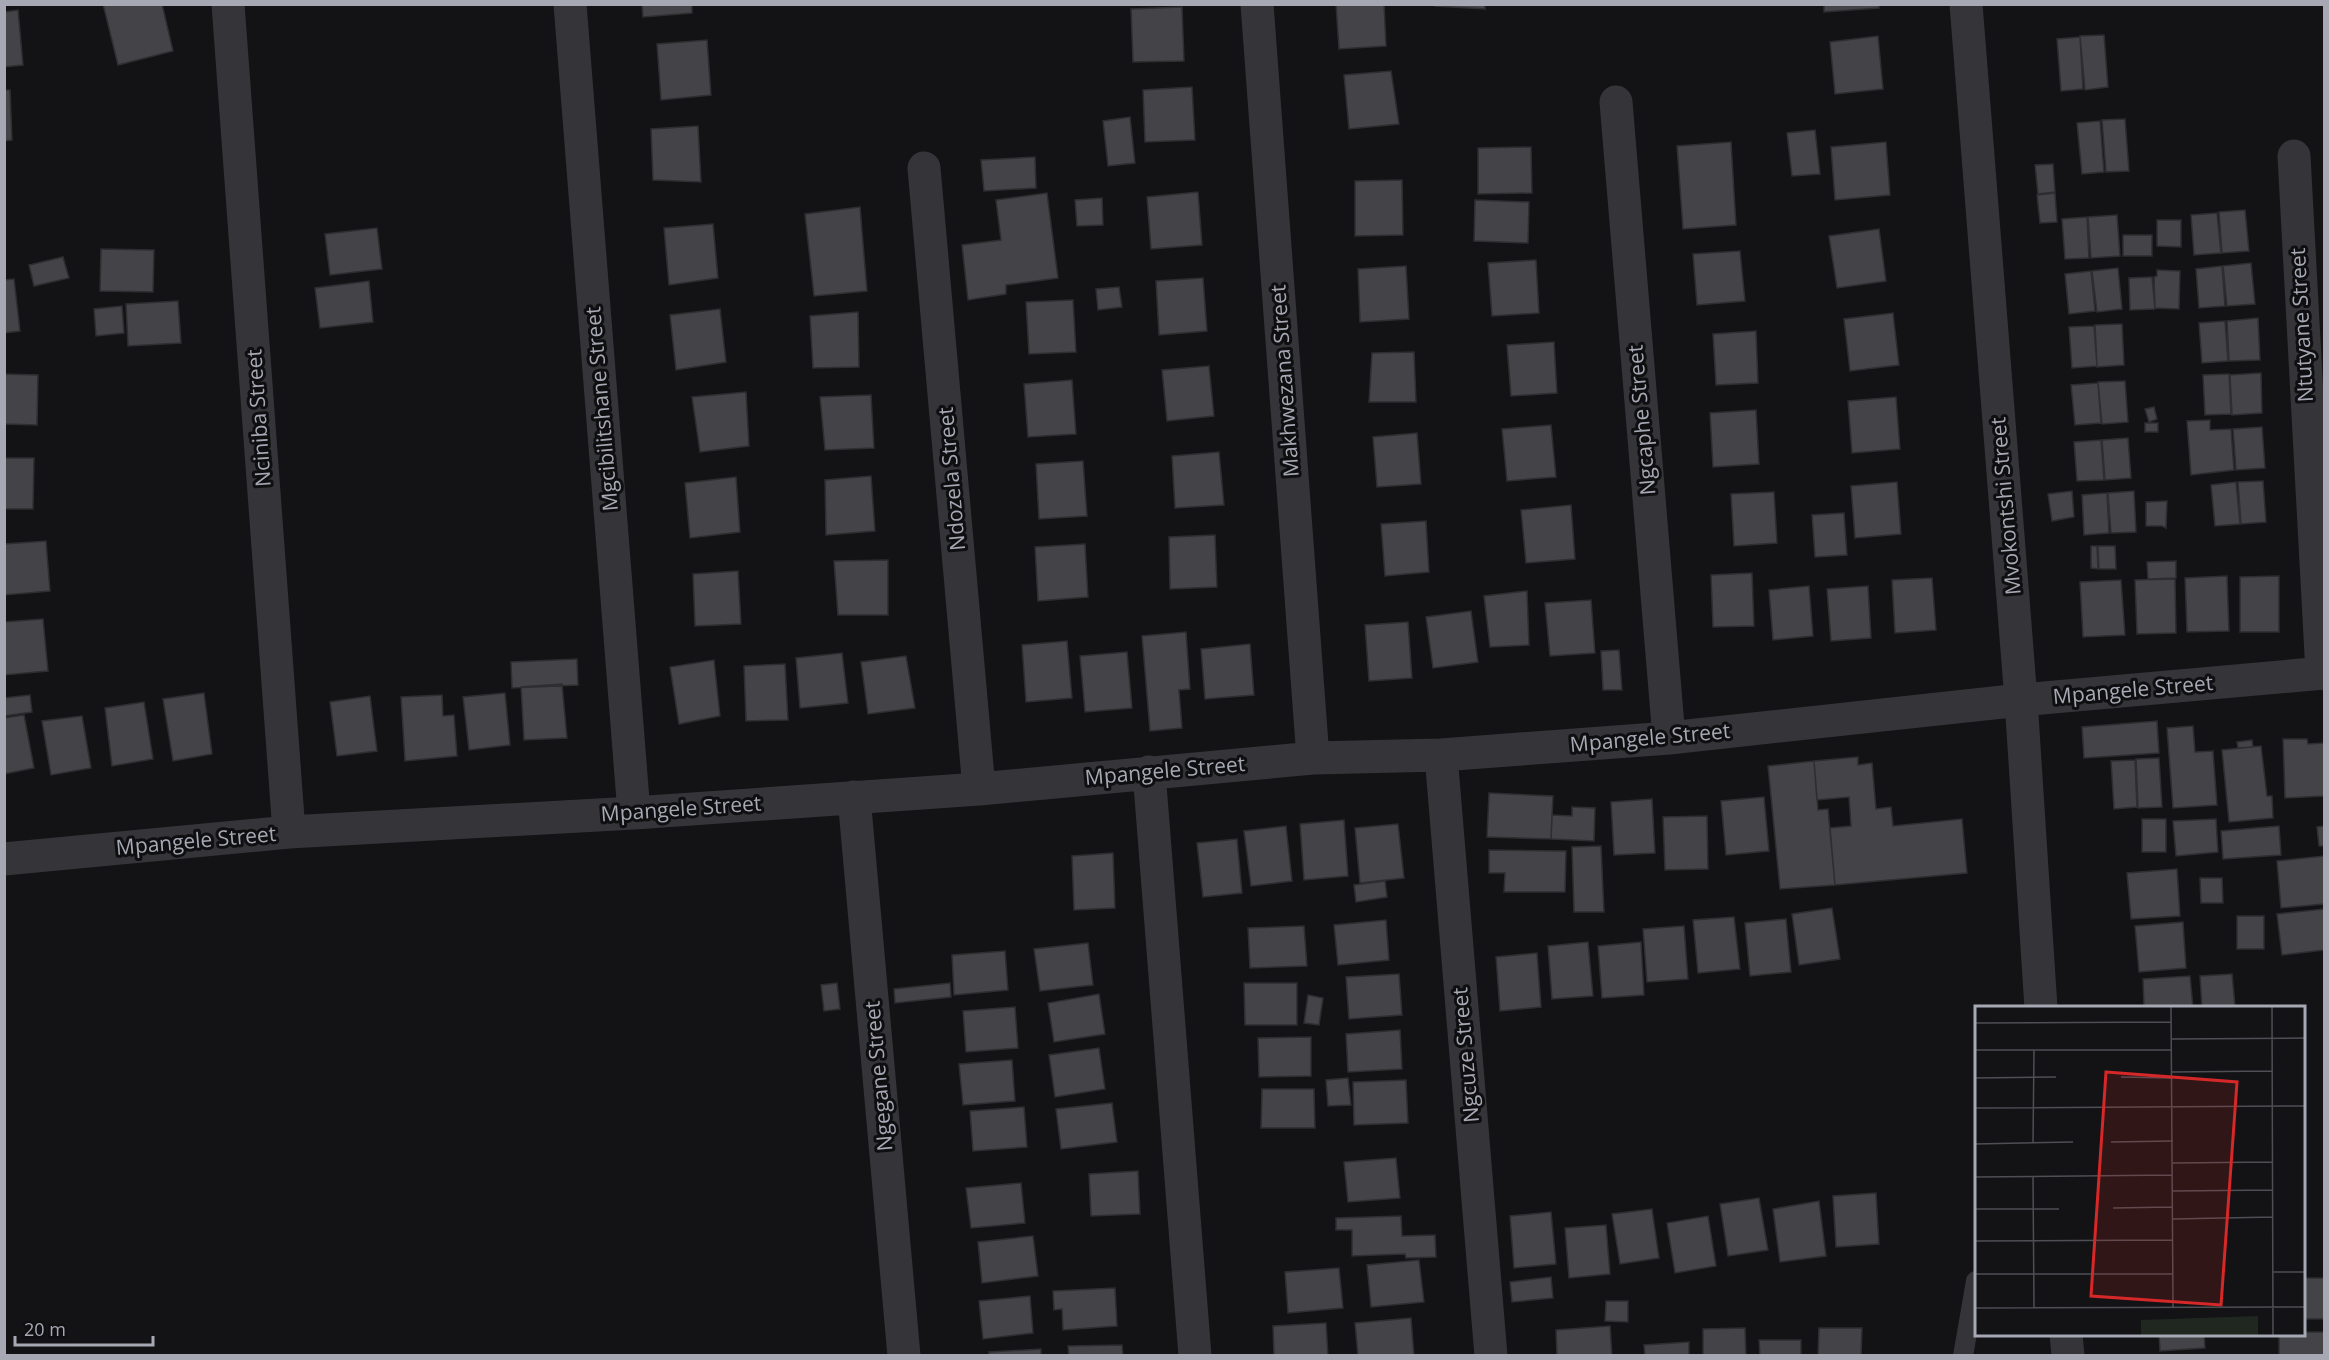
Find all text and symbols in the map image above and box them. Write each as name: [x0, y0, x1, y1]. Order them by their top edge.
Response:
street label: Ntutyane Street: [2283, 247, 2319, 403]
street label: Makhwezana Street: [1263, 284, 1305, 478]
street label: Mgcibilitshane Street: [578, 306, 624, 513]
street label: Ngcaphe Street: [1620, 344, 1662, 496]
street label: Nciniba Street: [239, 348, 277, 488]
street label: Ndozela Street: [931, 406, 971, 552]
street label: Mvokontshi Street: [1983, 416, 2027, 596]
street label: Mpangele Street: [2052, 668, 2214, 710]
street label: Mpangele Street: [1569, 716, 1731, 758]
street label: Mpangele Street: [1084, 749, 1246, 791]
street label: Mpangele Street: [600, 788, 762, 828]
street label: Mpangele Street: [115, 819, 277, 861]
street label: Ngcuze Street: [1445, 986, 1485, 1124]
street label: Ngegane Street: [857, 1000, 899, 1152]
inset map: [1975, 1006, 2305, 1336]
scale bar: [15, 1309, 153, 1347]
text: 20 m: [24, 1317, 66, 1341]

